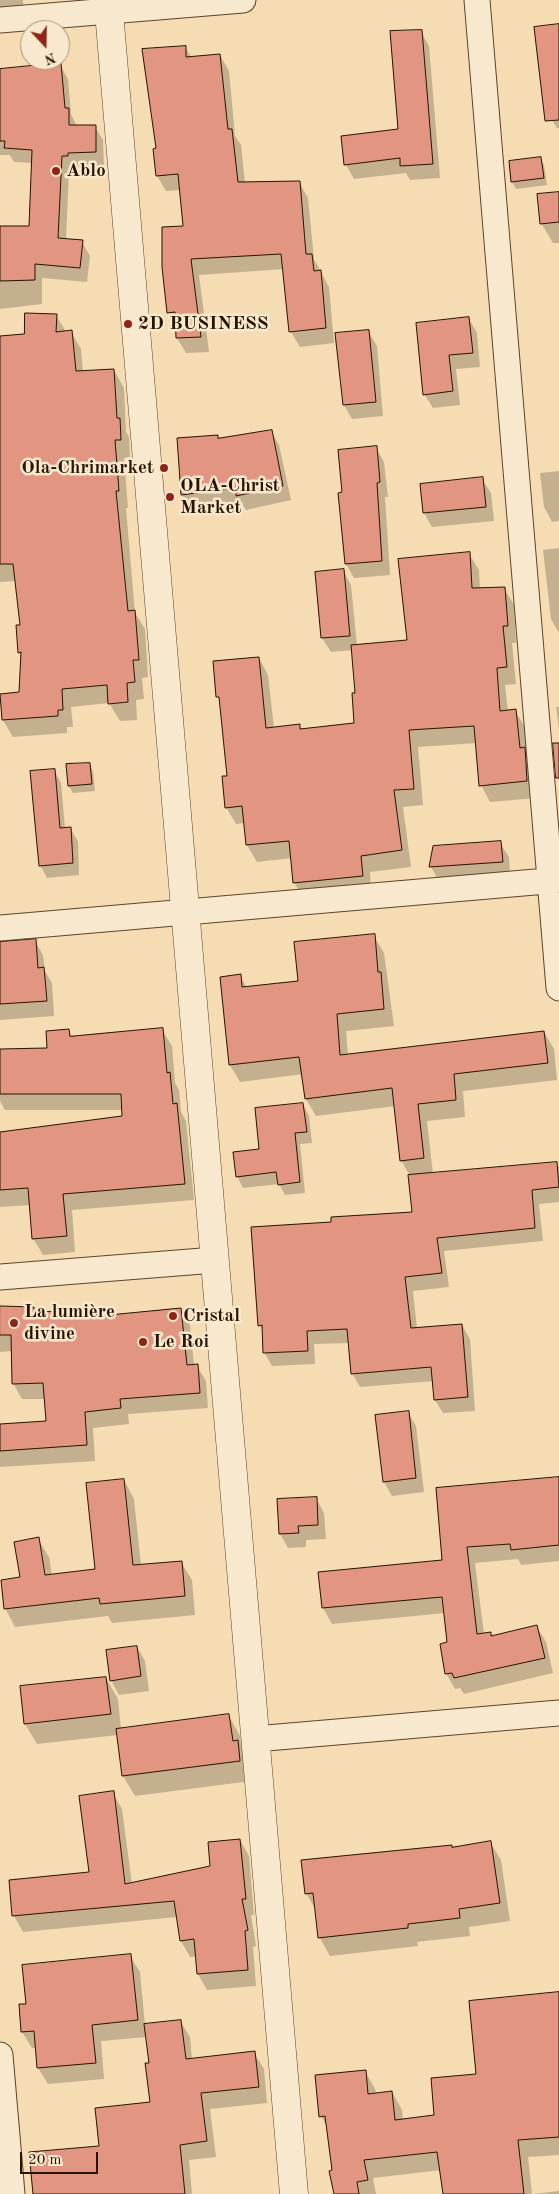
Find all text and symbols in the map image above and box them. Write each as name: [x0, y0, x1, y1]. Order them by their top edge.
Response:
north arrow: [20, 20, 70, 70]
text: N: [43, 50, 58, 67]
place label: Ablo: [66, 160, 106, 182]
marker: Ablo: [50, 165, 62, 177]
place label: 2D BUSINESS: [138, 313, 269, 335]
marker: 2D BUSINESS: [122, 318, 134, 330]
place label: Ola-Chrimarket: [21, 457, 154, 479]
marker: Ola-Chrimarket: [158, 462, 170, 474]
place label: OLA-Christ Market: [180, 475, 280, 519]
marker: OLA-Christ Market: [164, 491, 176, 503]
place label: La lumière divine: [24, 1301, 115, 1345]
place label: Cristal: [183, 1305, 240, 1327]
marker: Cristal: [167, 1310, 179, 1322]
marker: La lumière divine: [8, 1317, 20, 1329]
place label: Le Roi: [153, 1331, 209, 1353]
marker: Le Roi: [137, 1336, 149, 1348]
scale bar: [22, 2142, 100, 2174]
text: 20 m: [28, 2153, 62, 2168]

